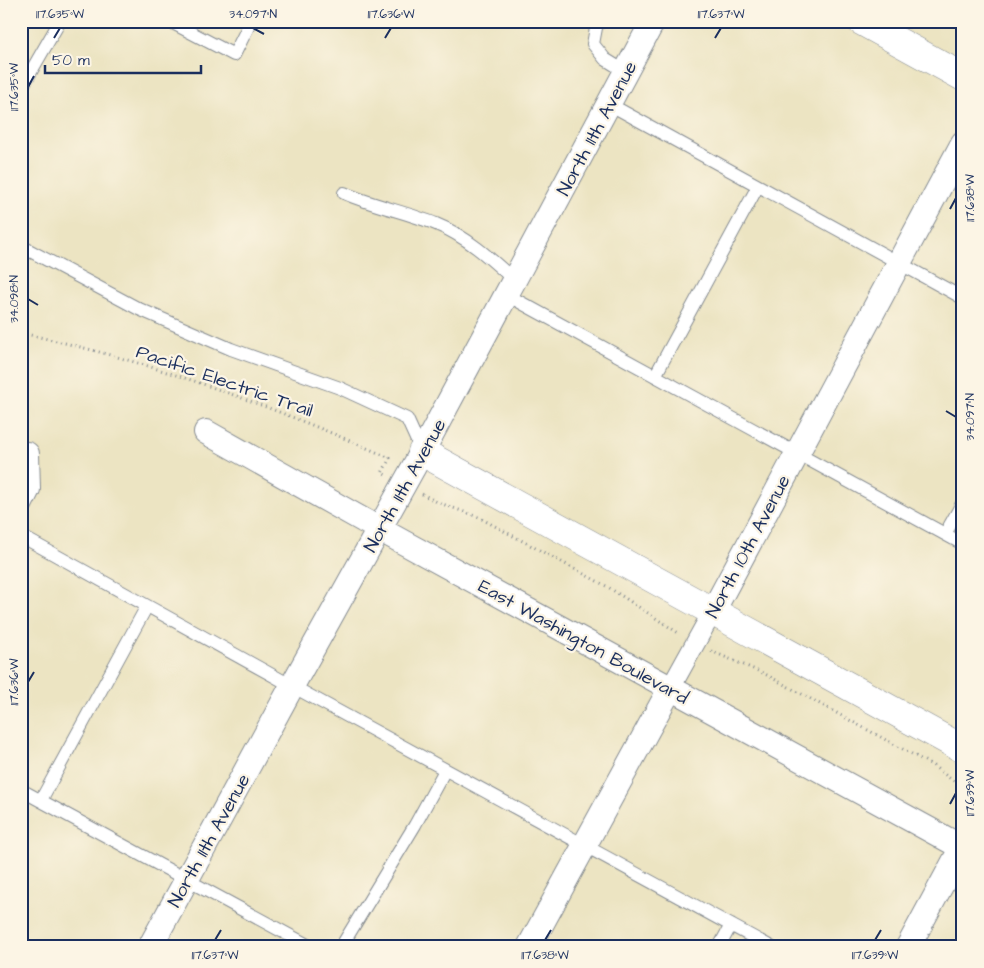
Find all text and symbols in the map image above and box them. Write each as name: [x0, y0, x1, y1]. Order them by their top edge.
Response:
text: 117.635°W: [36, 6, 85, 23]
text: 34.097°N: [229, 6, 277, 23]
text: 117.636°W: [367, 6, 415, 23]
text: 117.637°W: [697, 6, 745, 23]
scale bar: [45, 42, 201, 74]
text: 50 m: [52, 50, 90, 71]
street label: North 11th Avenue: [550, 57, 644, 201]
text: 117.635°W: [6, 62, 23, 111]
text: 117.638°W: [962, 174, 979, 222]
text: 34.098°N: [6, 274, 23, 323]
street label: Pacific Electric Trail: [132, 338, 317, 424]
text: 34.097°N: [962, 393, 979, 441]
street label: North 11th Avenue: [357, 414, 453, 557]
street label: North 10th Avenue: [699, 470, 797, 623]
street label: East Washington Boulevard: [473, 573, 694, 712]
text: 117.636°W: [6, 658, 23, 706]
street label: North 11th Avenue: [161, 769, 257, 912]
text: 117.639°W: [962, 769, 979, 816]
text: 117.637°W: [191, 947, 239, 964]
text: 117.638°W: [521, 947, 569, 964]
text: 117.639°W: [852, 947, 899, 964]

